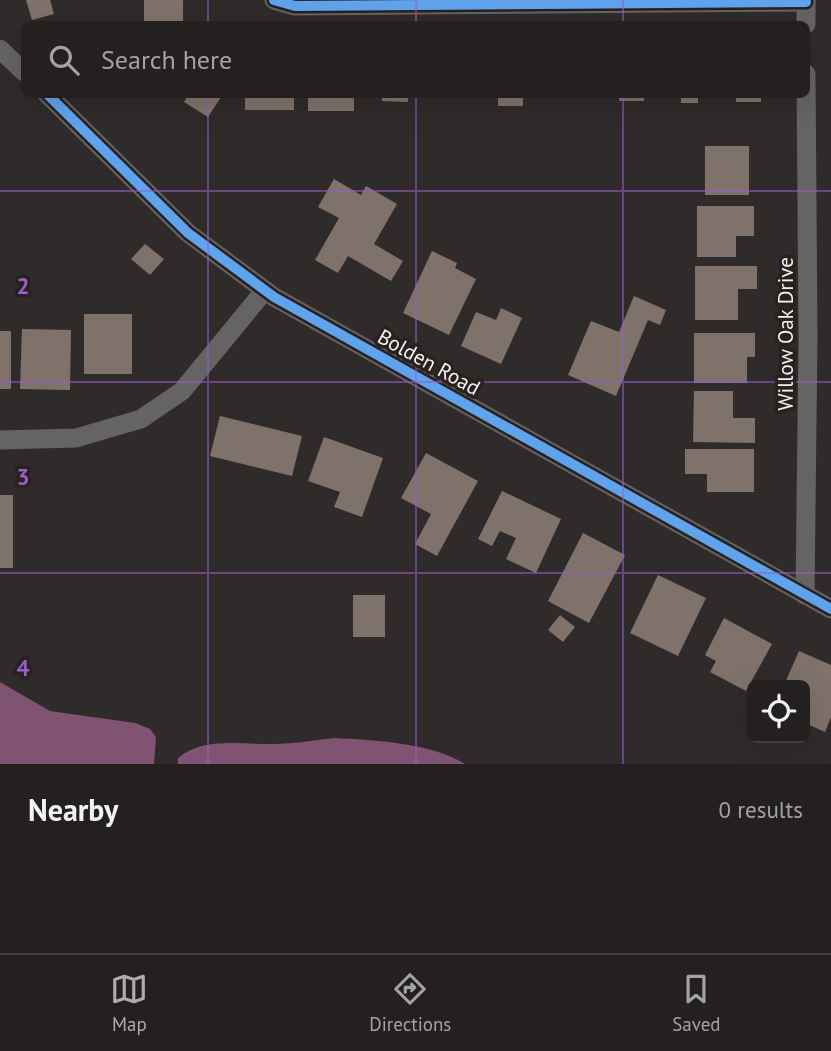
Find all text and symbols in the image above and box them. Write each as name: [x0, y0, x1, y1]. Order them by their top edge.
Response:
search box: [21, 21, 810, 98]
icon: search: [45, 41, 83, 79]
text: Search here: [101, 43, 232, 76]
street label: Willow Oak Drive: [772, 257, 799, 411]
text: 2: [16, 271, 30, 300]
street label: Bolden Road: [373, 323, 485, 401]
text: 3: [16, 462, 30, 491]
text: 4: [16, 653, 30, 682]
map controls: [747, 680, 810, 743]
button: locate: [747, 680, 810, 743]
text: Nearby: [28, 790, 118, 829]
text: 0 results: [719, 795, 803, 824]
tab: Map: [110, 970, 148, 1036]
tab: Directions: [369, 970, 451, 1036]
tab: Saved: [672, 970, 721, 1036]

